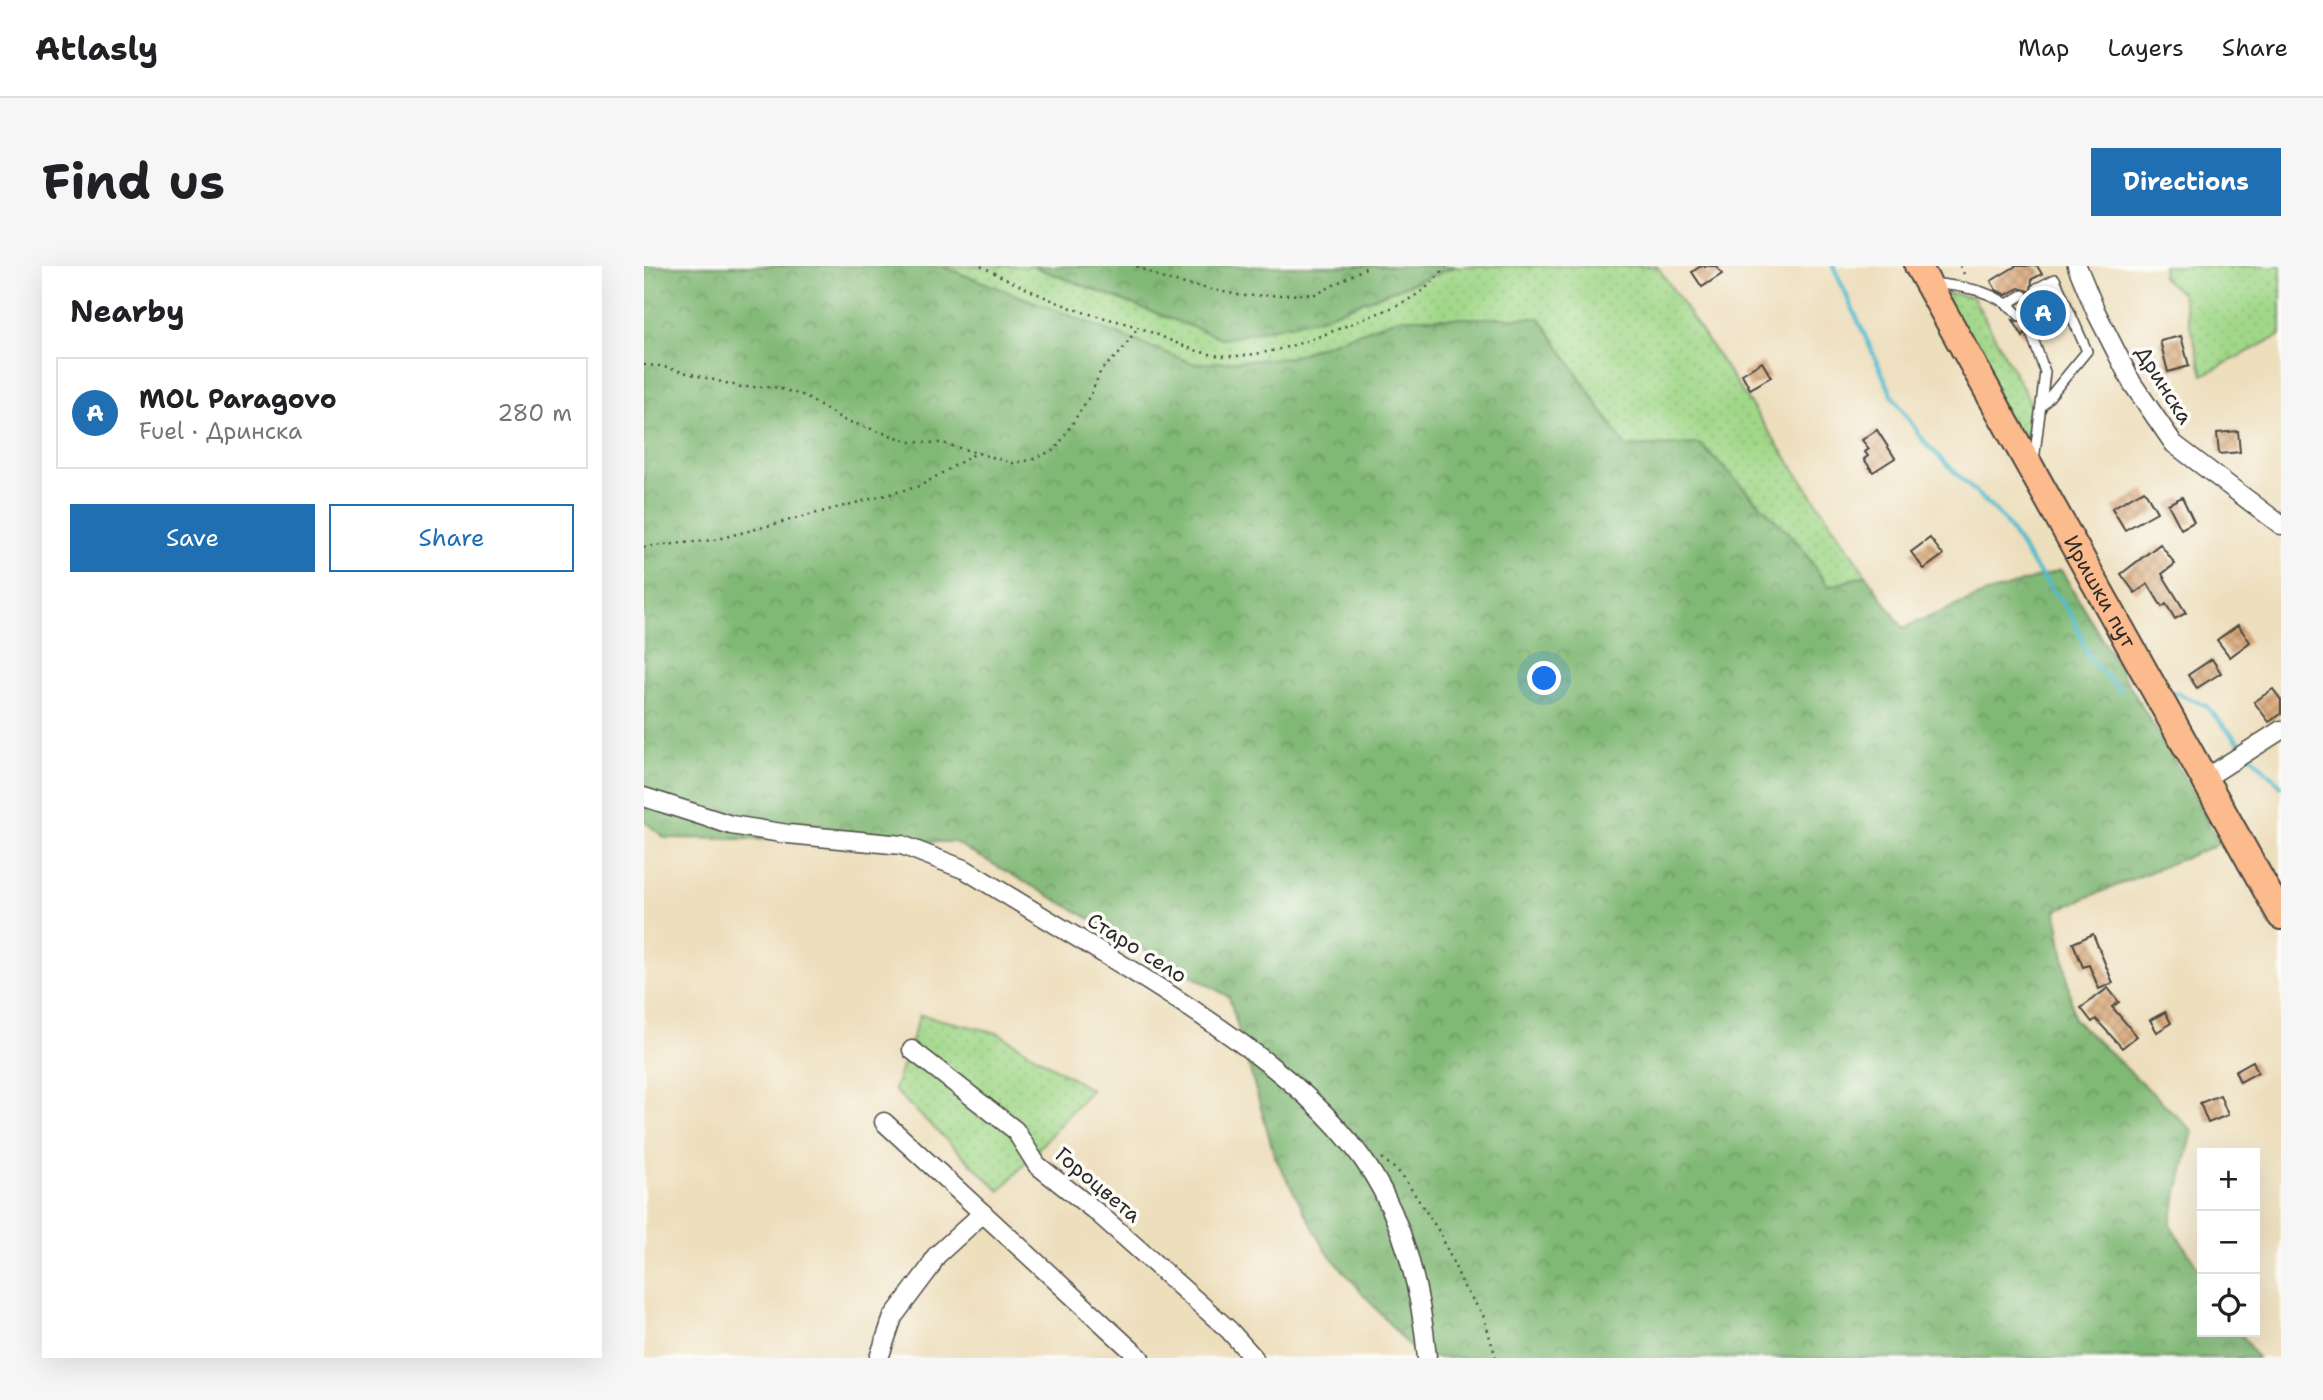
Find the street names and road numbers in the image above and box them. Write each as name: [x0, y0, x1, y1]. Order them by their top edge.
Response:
street label: Дринска: [2129, 340, 2199, 430]
street label: Иришки пут: [2057, 530, 2143, 653]
street label: Старо село: [1082, 906, 1192, 990]
street label: Гороцвета: [1049, 1141, 1147, 1229]

